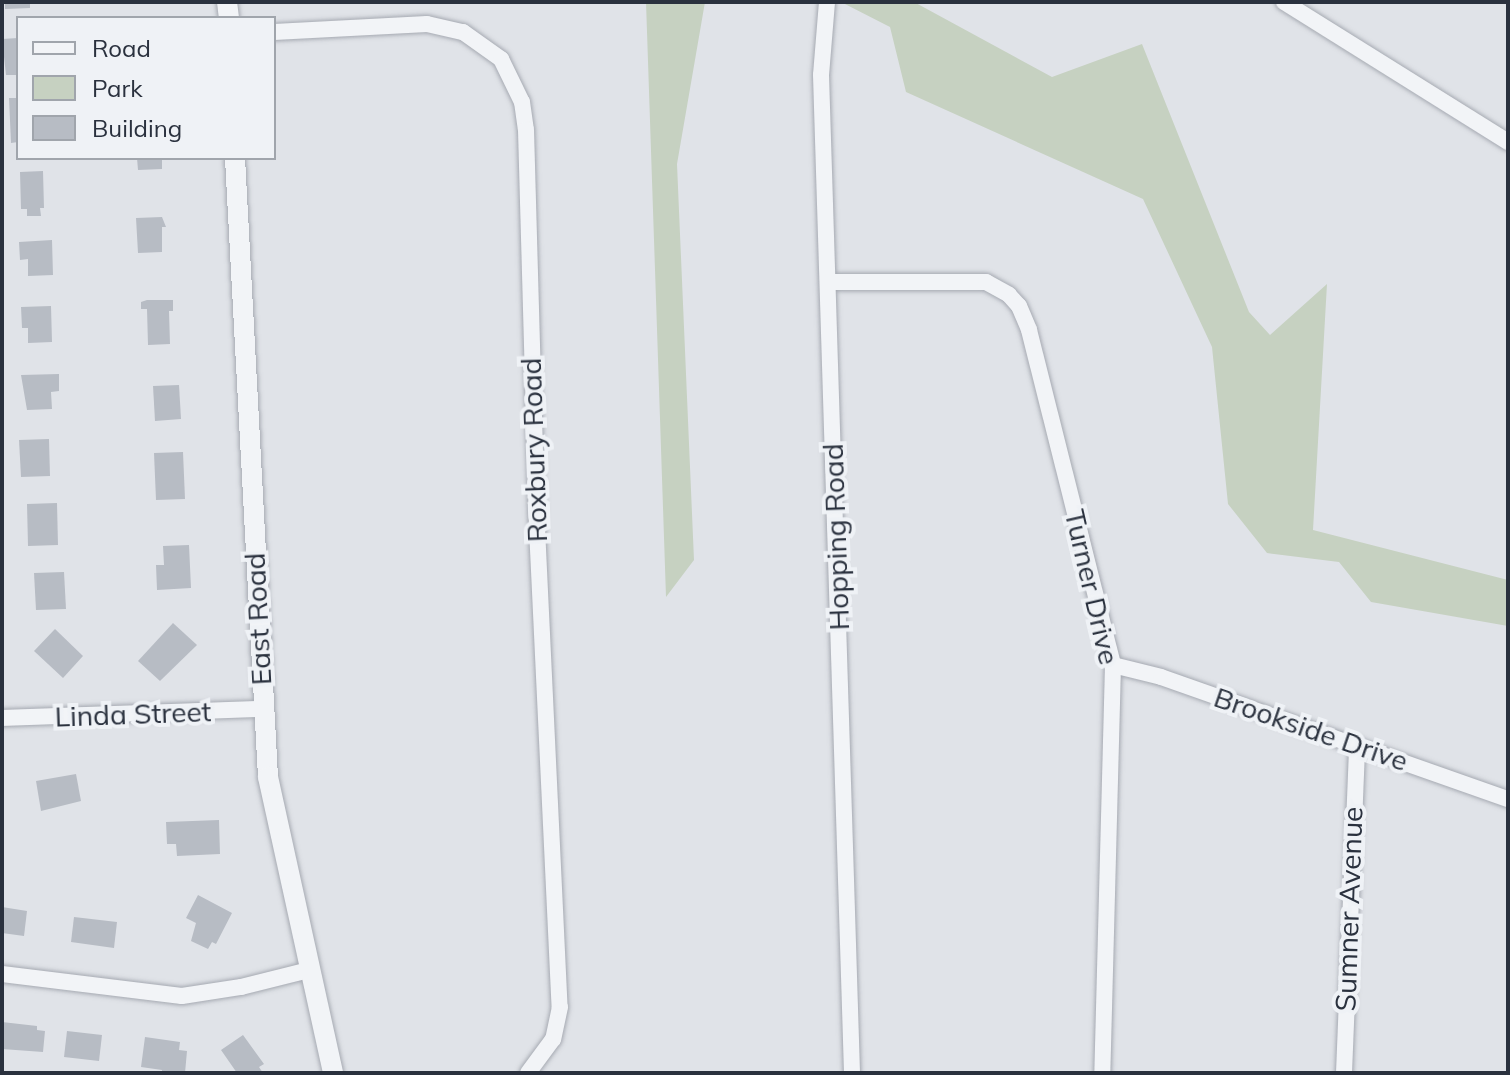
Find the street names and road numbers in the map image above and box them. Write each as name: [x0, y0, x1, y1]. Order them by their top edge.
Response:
street label: Roxbury Road: [514, 357, 554, 543]
street label: Hopping Road: [816, 443, 856, 631]
street label: Turner Drive: [1058, 506, 1126, 668]
street label: East Road: [238, 552, 278, 686]
street label: Brookside Drive: [1210, 680, 1412, 778]
street label: Linda Street: [54, 694, 212, 734]
street label: Sumner Avenue: [1329, 806, 1369, 1012]

